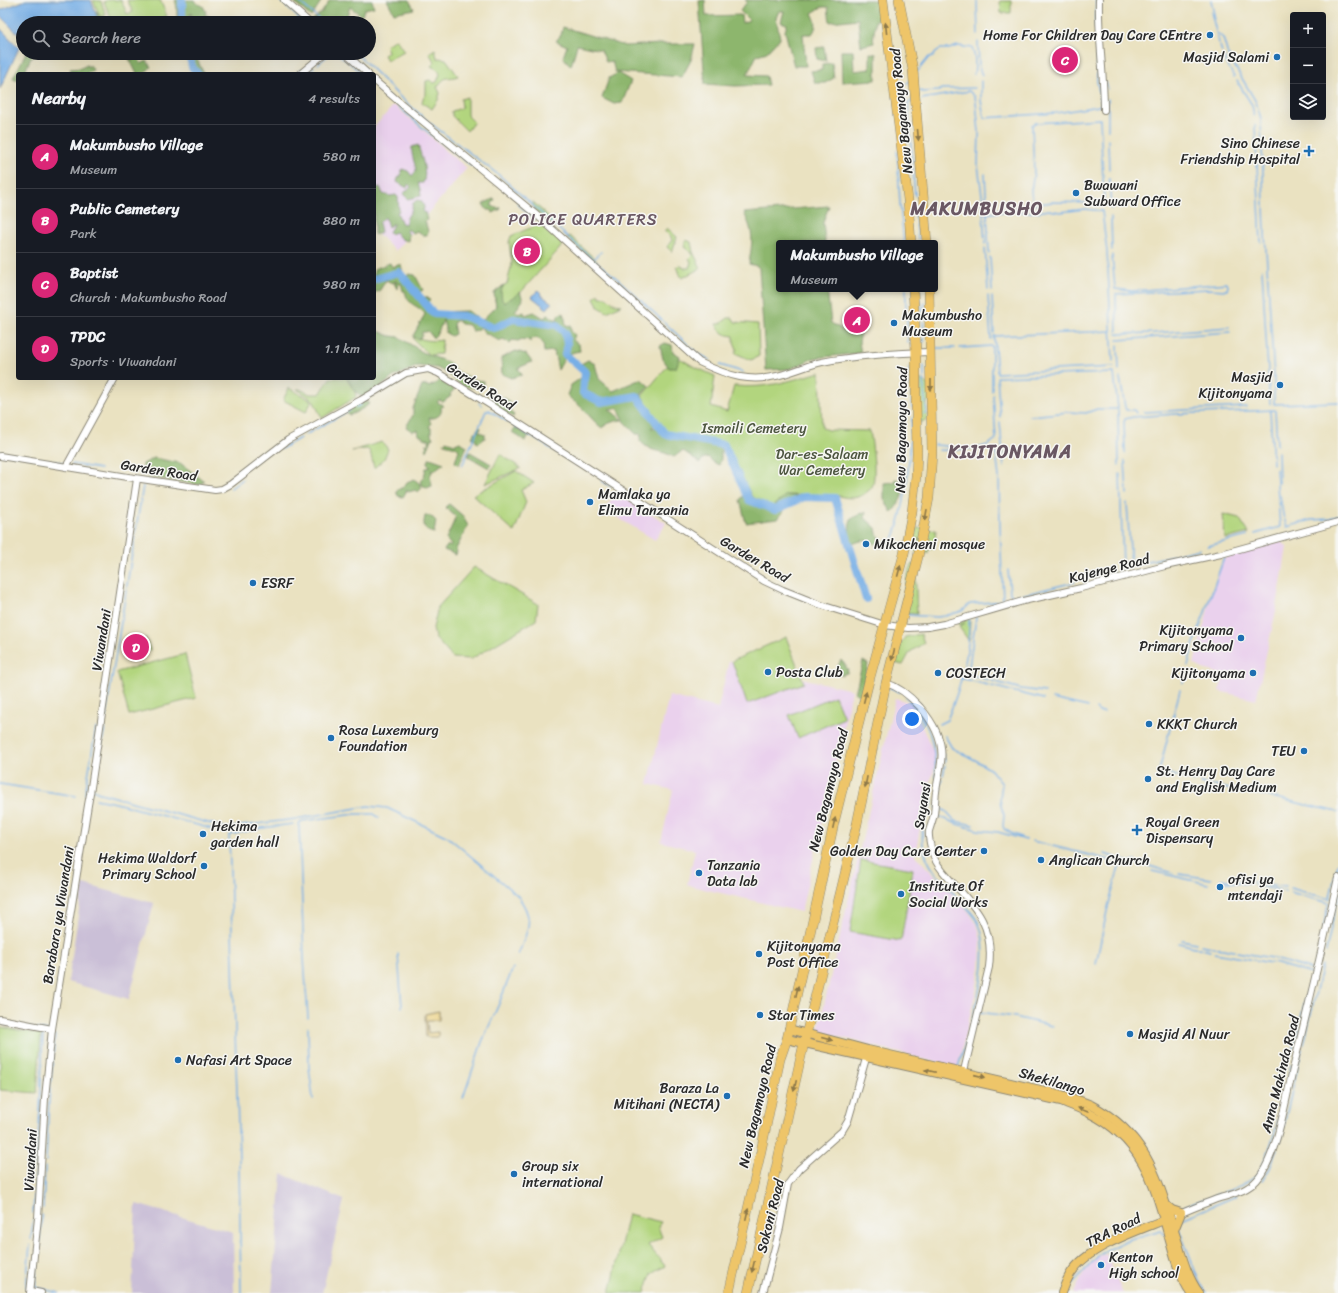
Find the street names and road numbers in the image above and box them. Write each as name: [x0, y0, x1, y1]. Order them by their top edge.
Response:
street label: New Bagamoyo Road: [882, 45, 921, 175]
street label: Garden Road: [441, 355, 521, 418]
street label: New Bagamoyo Road: [888, 365, 915, 493]
street label: Garden Road: [119, 452, 201, 489]
street label: Garden Road: [715, 529, 796, 591]
street label: Kajenge Road: [1066, 546, 1154, 591]
street label: Viwandani: [84, 606, 119, 673]
street label: New Bagamoyo Road: [801, 724, 856, 854]
street label: Sayansi: [906, 780, 939, 831]
street label: Barabara ya Viwandani: [35, 843, 82, 986]
street label: Anna Makinda Road: [1254, 1011, 1308, 1136]
street label: New Bagamoyo Road: [731, 1040, 784, 1170]
street label: Shekilango: [1016, 1060, 1088, 1103]
street label: Viwandani: [16, 1127, 45, 1192]
street label: Sokoni Road: [749, 1175, 792, 1256]
street label: TRA Road: [1081, 1206, 1147, 1255]

